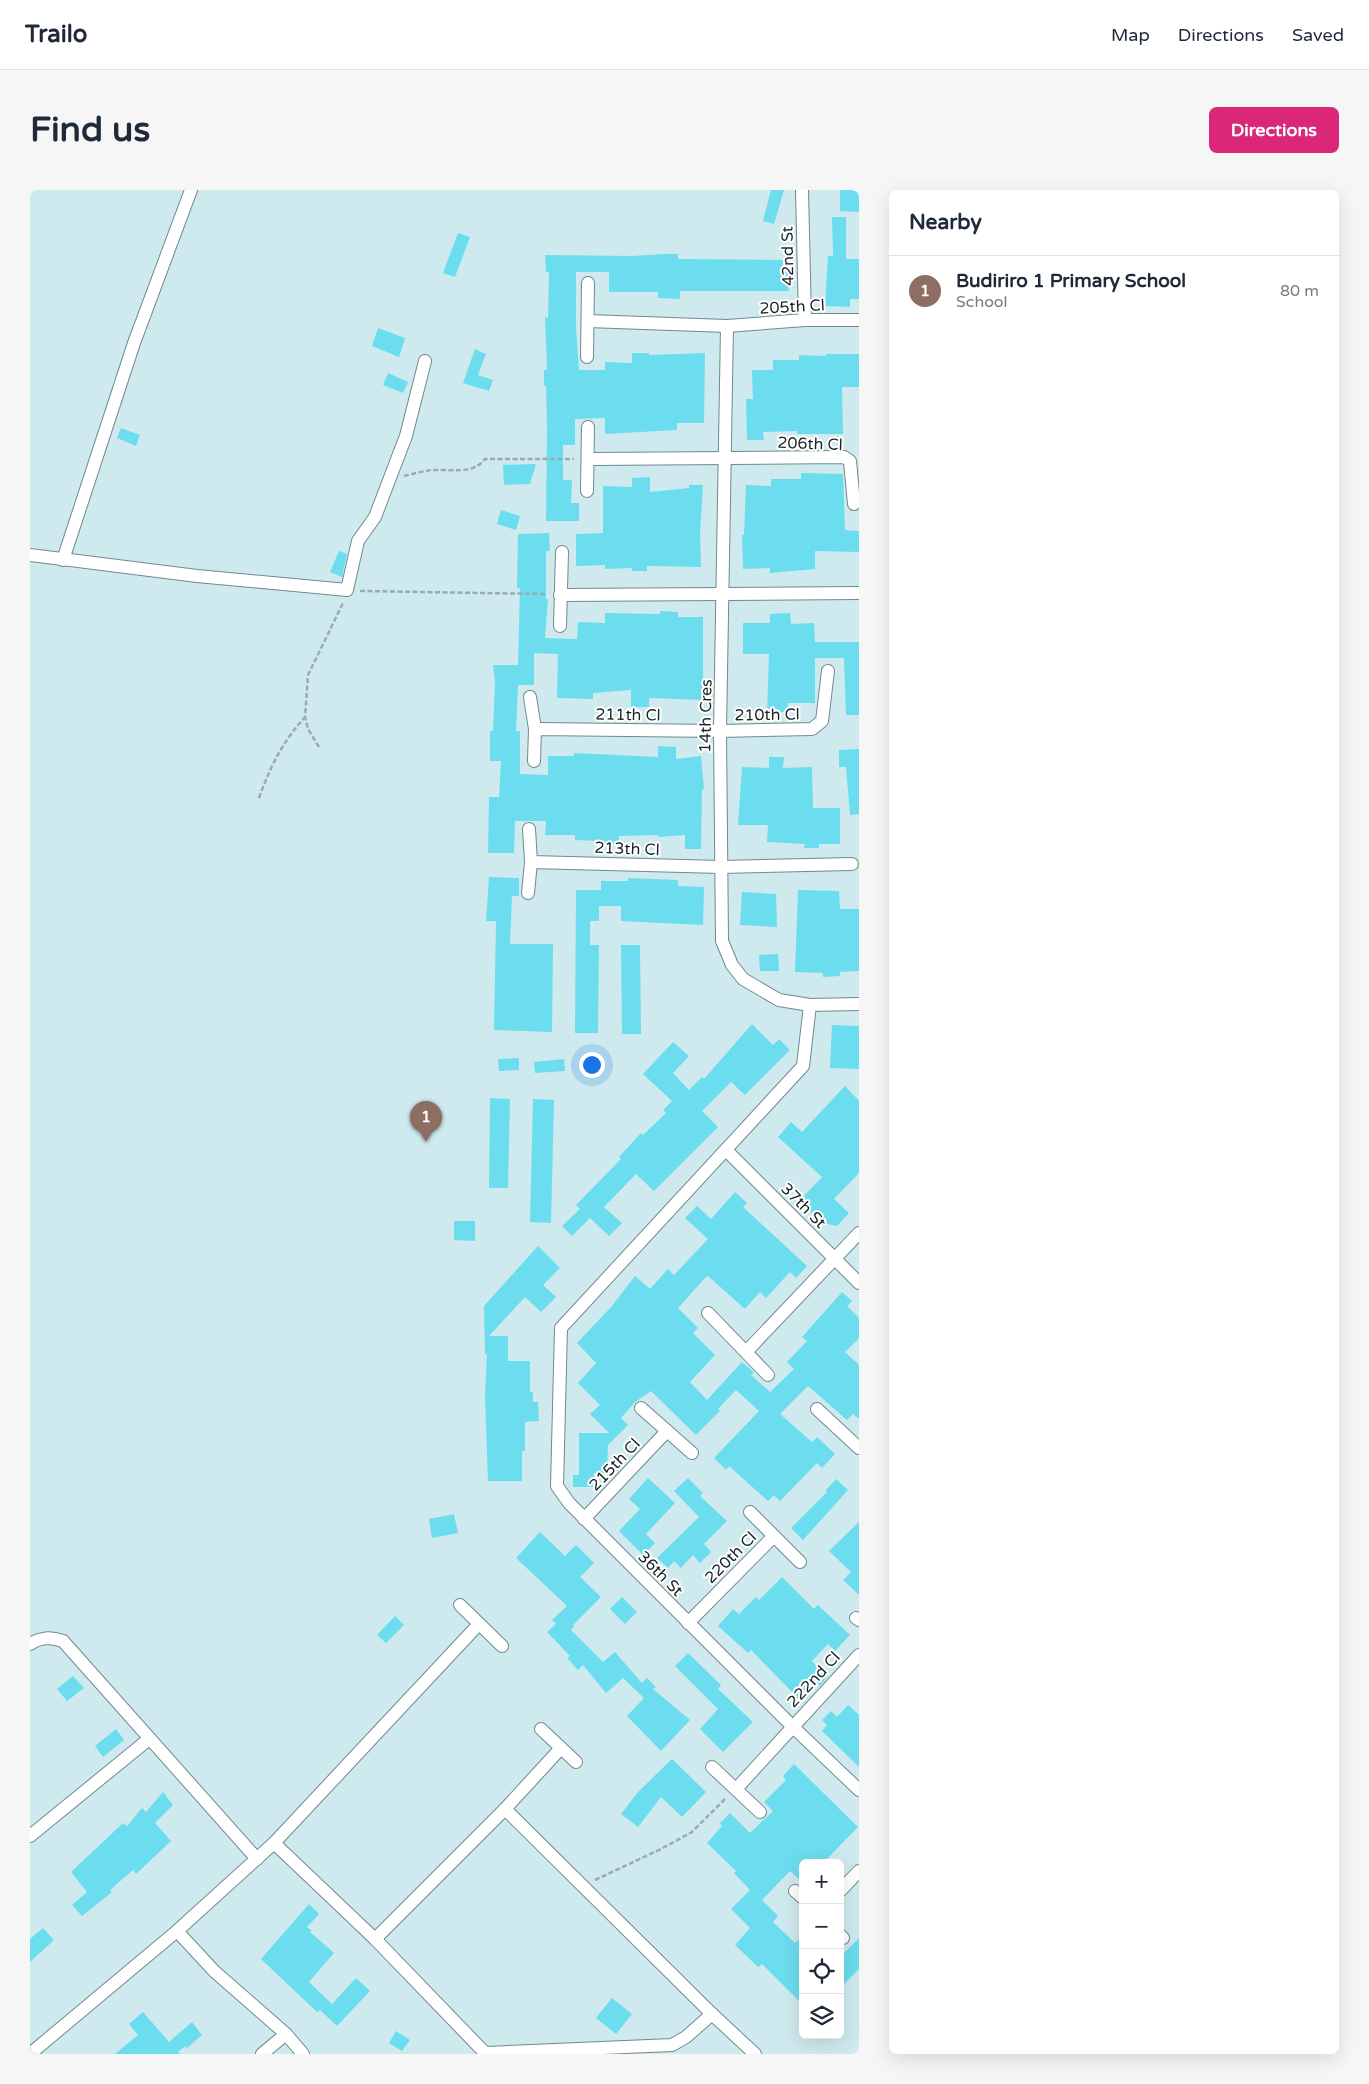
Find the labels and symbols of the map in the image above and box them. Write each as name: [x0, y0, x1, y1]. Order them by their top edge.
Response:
street label: 42nd St: [777, 226, 799, 286]
street label: 205th Cl: [759, 295, 825, 319]
street label: 206th Cl: [777, 433, 843, 455]
street label: 14th Cres: [695, 679, 717, 753]
street label: 211th Cl: [595, 704, 661, 726]
street label: 210th Cl: [734, 704, 800, 726]
street label: 213th Cl: [594, 838, 660, 860]
your location: [579, 1052, 605, 1078]
pin: 1: [410, 1101, 442, 1142]
street label: 37th St: [777, 1179, 830, 1232]
street label: 215th Cl: [585, 1434, 645, 1495]
street label: 220th Cl: [701, 1528, 761, 1588]
street label: 36th St: [634, 1547, 687, 1600]
street label: 222nd Cl: [783, 1648, 845, 1712]

